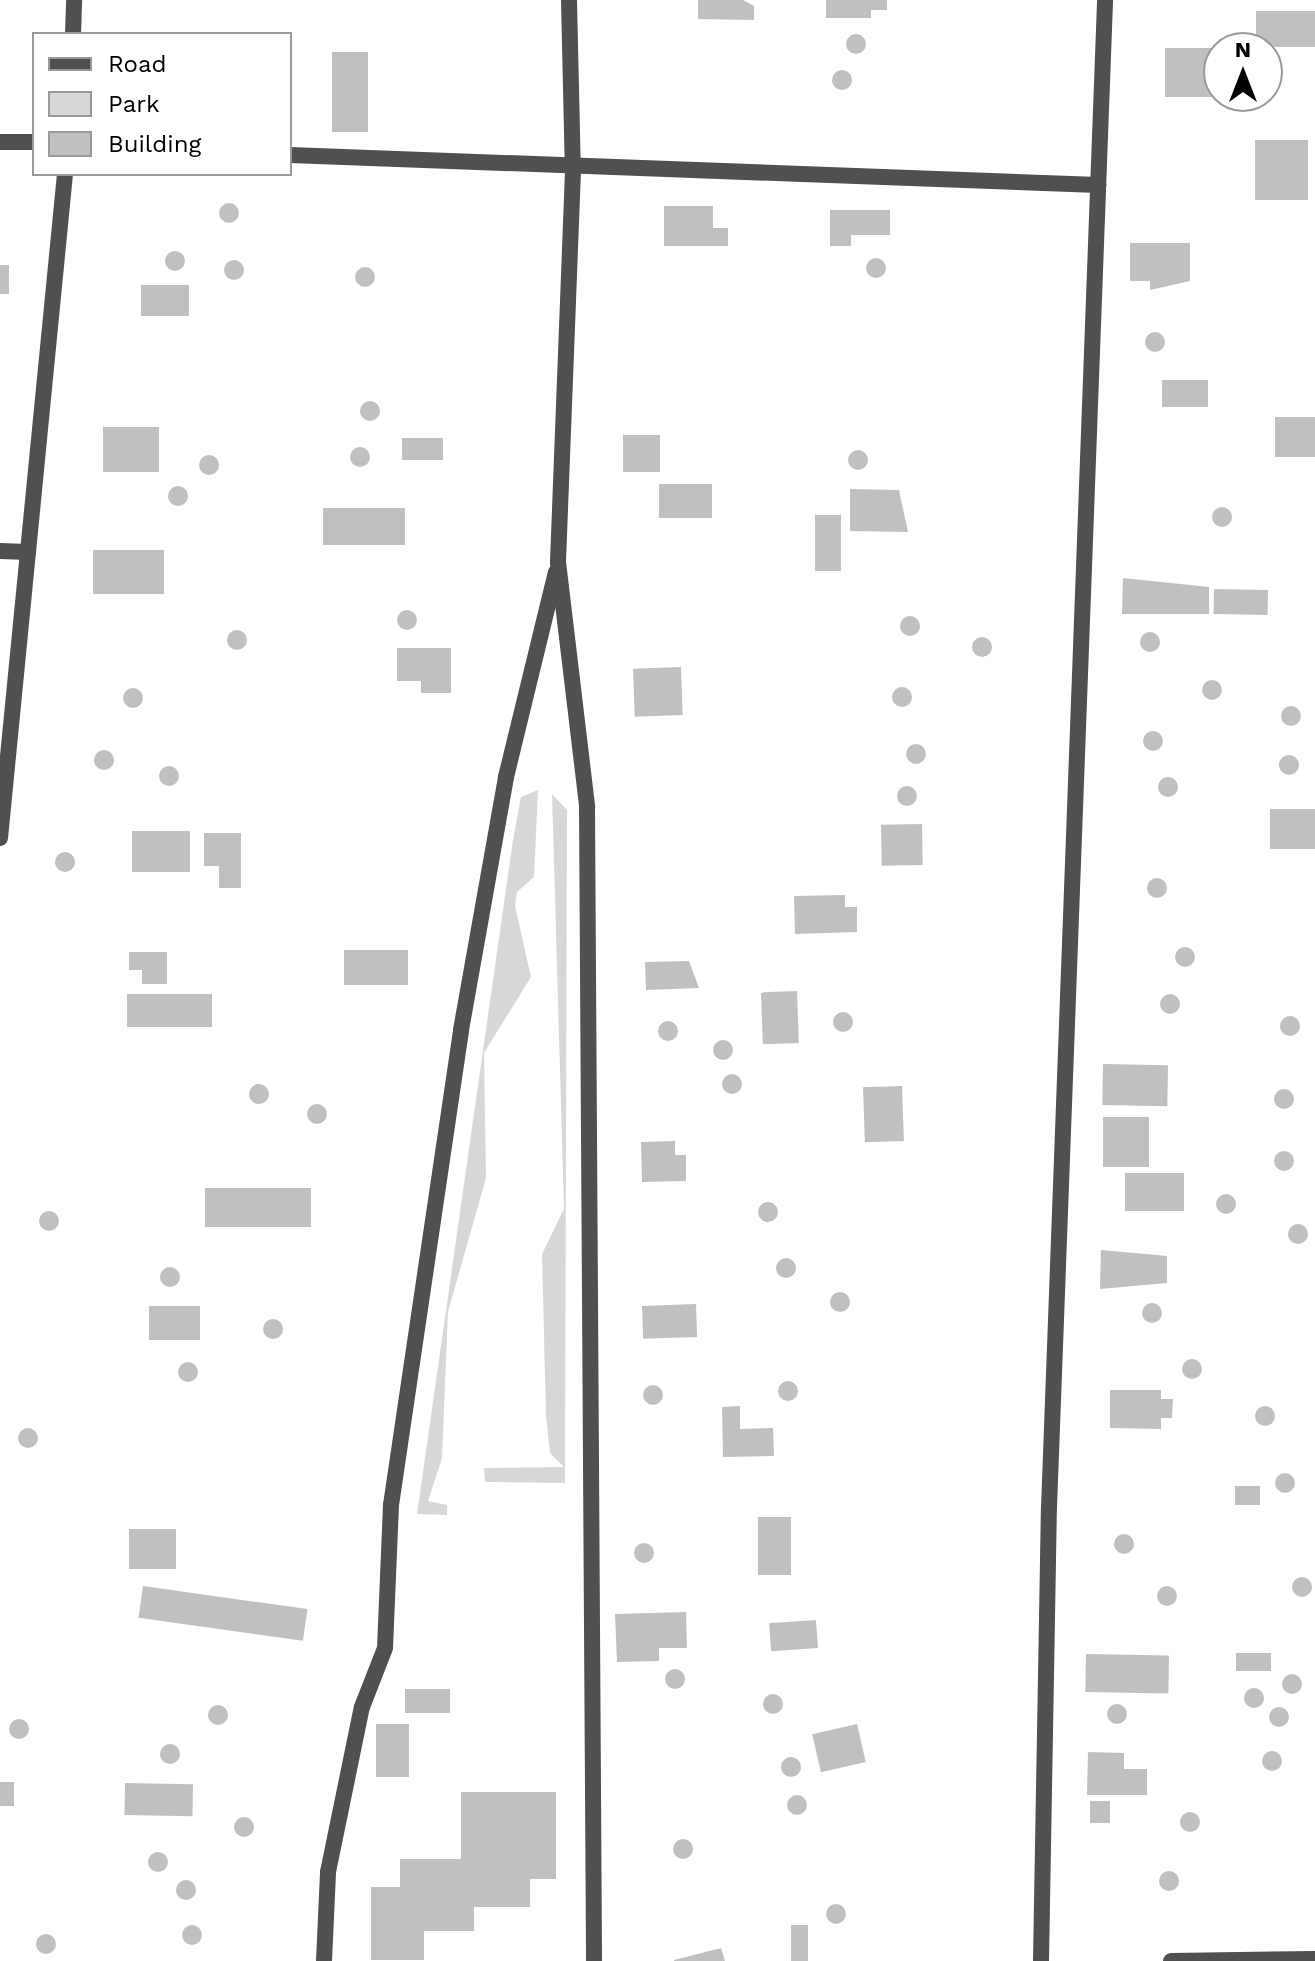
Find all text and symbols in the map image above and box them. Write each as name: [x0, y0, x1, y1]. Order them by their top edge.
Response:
legend: [32, 32, 292, 176]
north arrow: [1203, 32, 1283, 112]
text: N: [1235, 37, 1251, 62]
text: Road: [108, 50, 167, 78]
text: Park: [108, 90, 160, 118]
text: Building: [108, 130, 201, 158]

